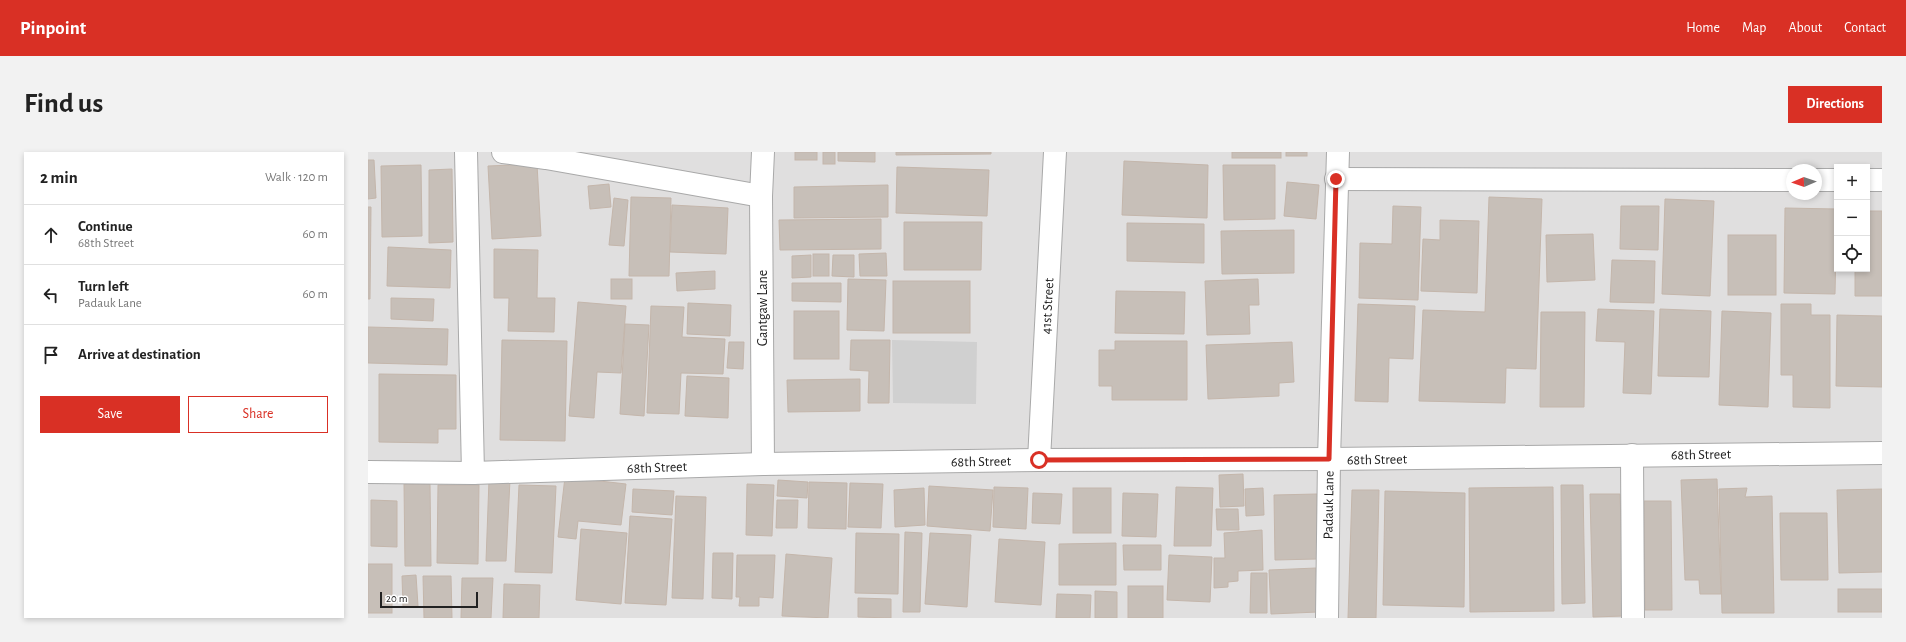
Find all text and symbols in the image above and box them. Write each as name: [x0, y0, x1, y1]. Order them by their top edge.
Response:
text: Pinpoint: [20, 19, 86, 38]
text: Home: [1686, 21, 1720, 35]
text: Map: [1742, 21, 1766, 35]
text: About: [1788, 21, 1822, 35]
text: Contact: [1844, 21, 1886, 35]
button: Directions: [1788, 86, 1882, 123]
text: Find us: [24, 90, 103, 118]
north arrow: [1786, 164, 1822, 200]
map controls: [1834, 164, 1870, 272]
button: +: [1834, 164, 1870, 200]
text: 2 min: [40, 169, 78, 186]
route end: [1327, 170, 1345, 188]
text: Walk · 120 m: [265, 171, 328, 184]
button: −: [1834, 200, 1870, 236]
text: Continue: [78, 219, 133, 234]
icon: ahead: [40, 224, 62, 246]
text: 60 m: [302, 228, 328, 241]
button: locate: [1834, 236, 1870, 272]
text: 68th Street: [78, 237, 134, 250]
street label: Gantgaw Lane: [756, 270, 770, 346]
street label: 41st Street: [1040, 277, 1056, 335]
text: Turn left: [78, 279, 129, 294]
icon: left: [40, 284, 62, 306]
text: 60 m: [302, 288, 328, 301]
text: Padauk Lane: [78, 297, 142, 310]
icon: arrive: [40, 344, 62, 366]
text: Arrive at destination: [78, 347, 201, 362]
button: Save: [40, 396, 180, 433]
button: Share: [188, 396, 328, 433]
street label: 68th Street: [1671, 447, 1732, 463]
route start: [1030, 451, 1048, 469]
street label: 68th Street: [1347, 452, 1408, 468]
street label: 68th Street: [951, 454, 1012, 470]
street label: 68th Street: [627, 460, 688, 476]
street label: Padauk Lane: [1321, 471, 1337, 540]
scale bar: [380, 590, 478, 609]
text: 20 m: [386, 593, 407, 604]

